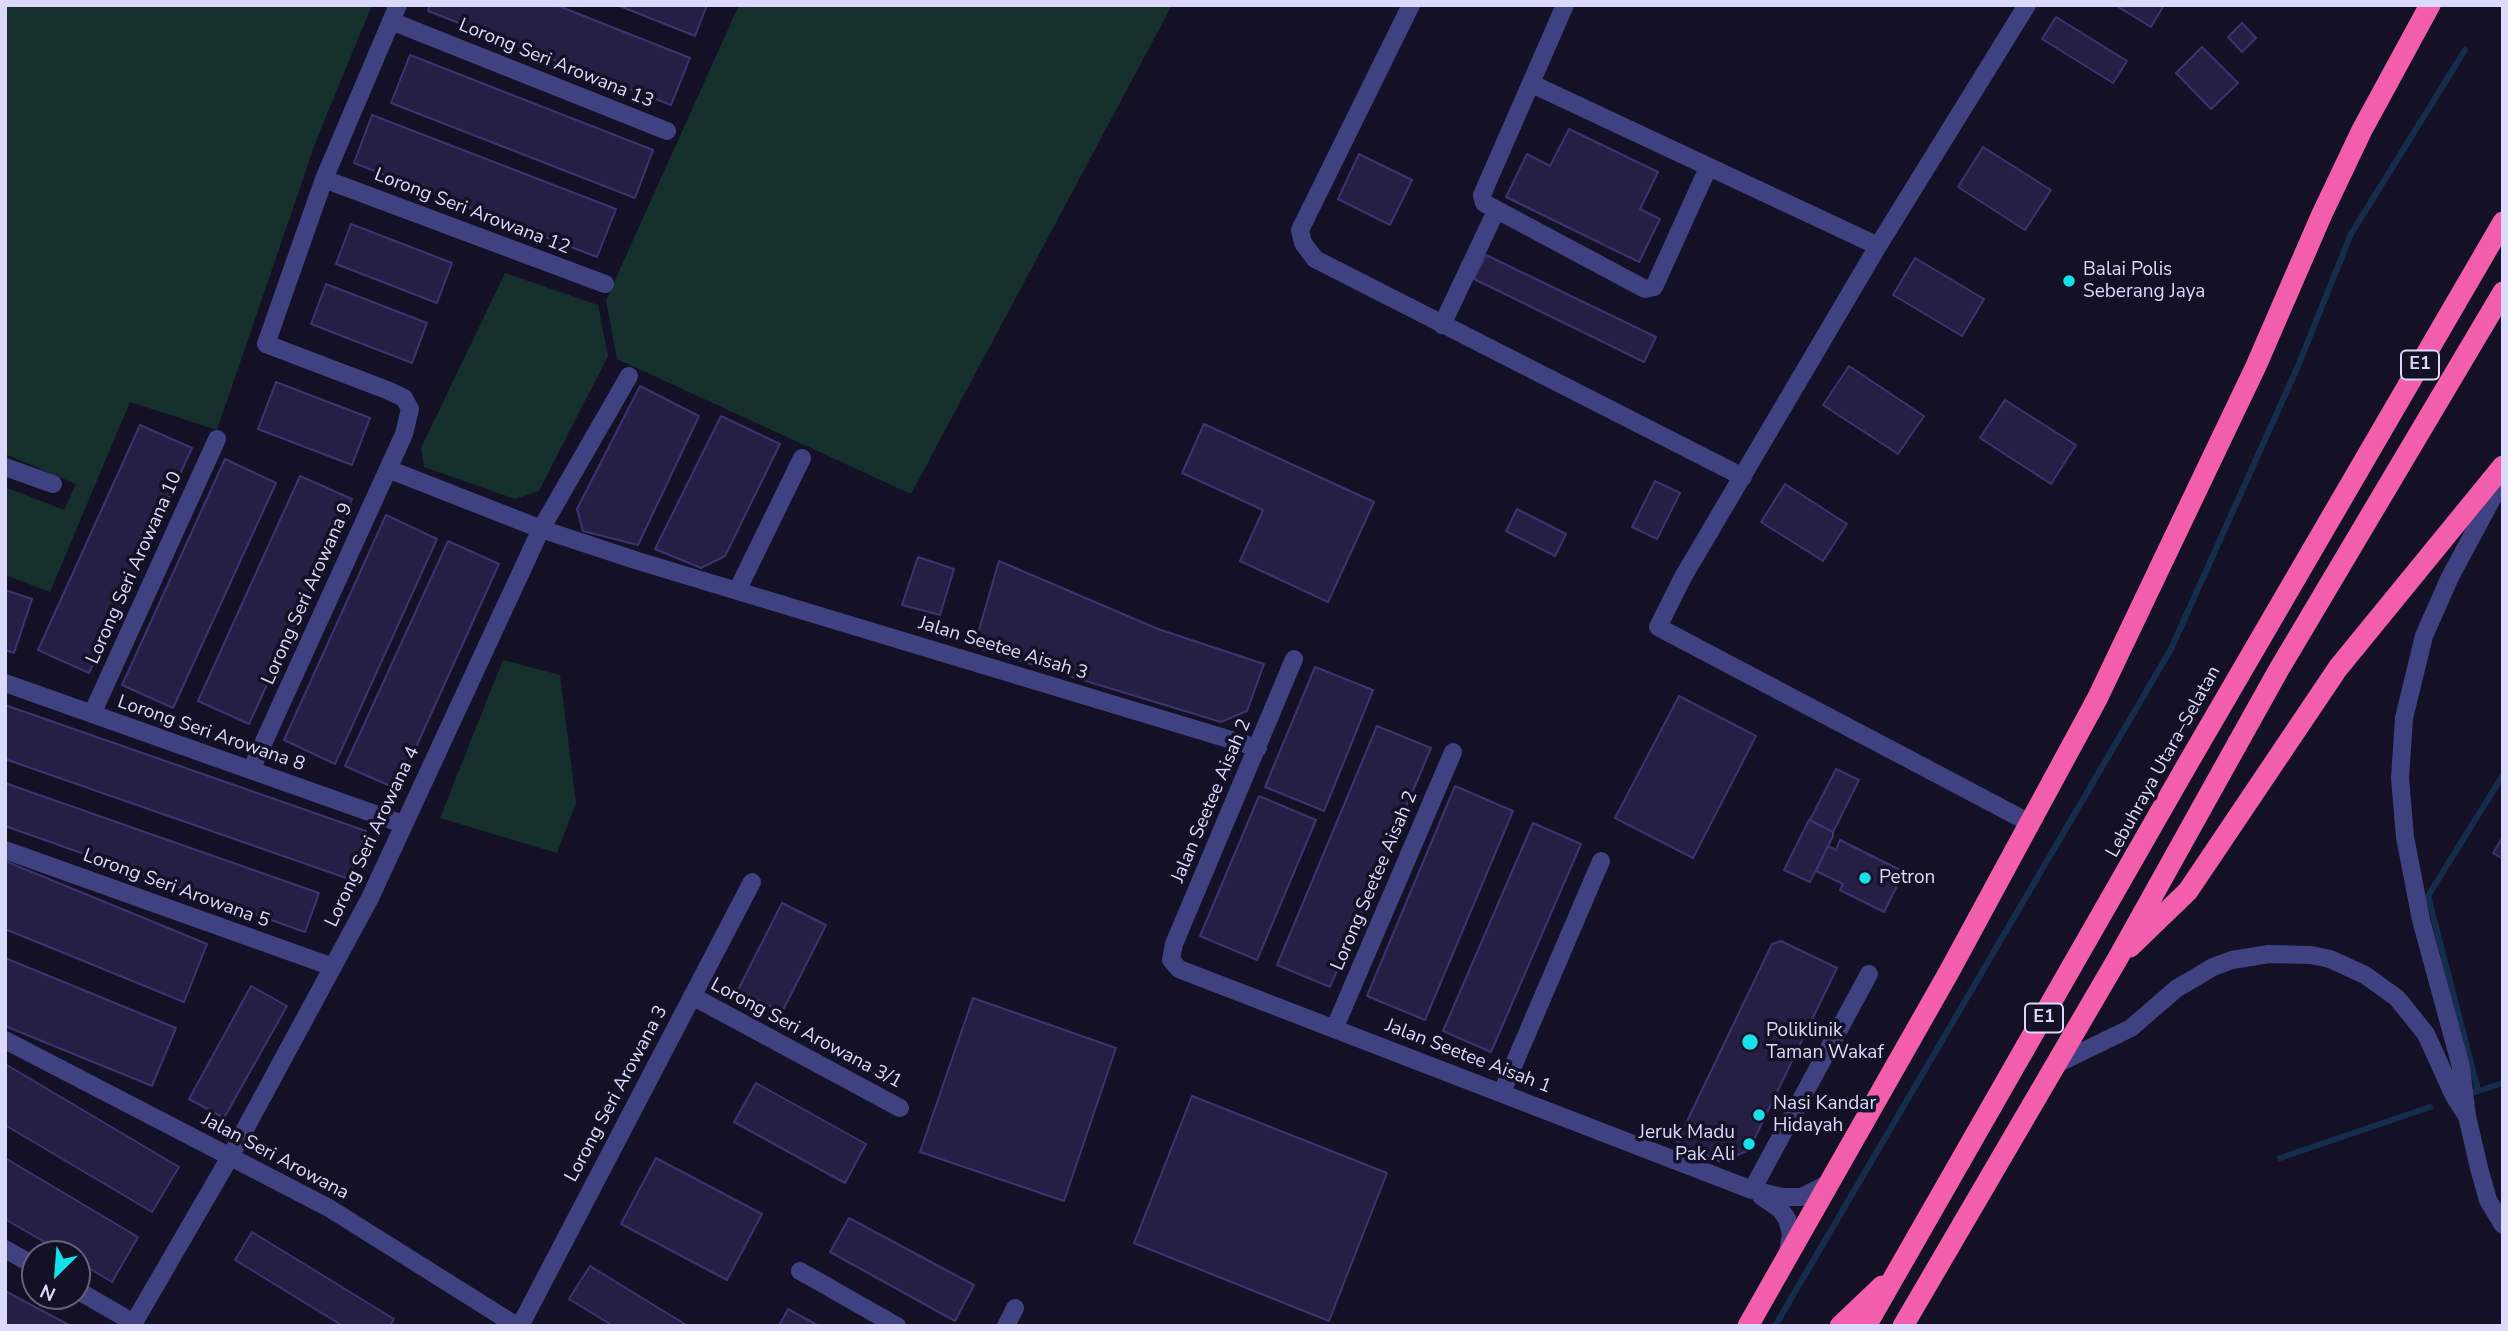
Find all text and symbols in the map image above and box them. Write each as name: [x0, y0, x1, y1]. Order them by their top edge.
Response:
street label: Lorong Seri Arowana 13: [455, 14, 657, 114]
street label: Lorong Seri Arowana 12: [371, 164, 573, 260]
place label: Balai Polis Seberang Jaya: [2083, 259, 2205, 303]
marker: Balai Polis Seberang Jaya: [2061, 273, 2077, 289]
road number: E1: [2401, 351, 2439, 380]
street label: Lorong Seri Arowana 10: [82, 468, 188, 668]
street label: Lorong Seri Arowana 9: [258, 500, 358, 688]
street label: Jalan Seetee Aisah 3: [916, 612, 1090, 686]
street label: Lebuhraya Utara–Selatan: [2102, 662, 2226, 862]
street label: Lorong Seri Arowana 8: [114, 691, 308, 777]
street label: Jalan Seetee Aisah 2: [1167, 716, 1257, 886]
street label: Lorong Seri Arowana 4: [321, 743, 425, 931]
street label: Lorong Seetee Aisah 2: [1327, 788, 1423, 974]
street label: Lorong Seri Arowana 5: [80, 845, 272, 933]
place label: Petron: [1879, 867, 1935, 889]
marker: Petron: [1857, 870, 1873, 886]
street label: Lorong Seri Arowana 3/1: [706, 974, 906, 1094]
street label: Lorong Seri Arowana 3: [561, 1002, 673, 1186]
road number: E1: [2025, 1003, 2063, 1032]
street label: Jalan Seetee Aisah 1: [1382, 1015, 1554, 1099]
place label: Poliklinik Taman Wakaf: [1766, 1020, 1884, 1064]
marker: Poliklinik Taman Wakaf: [1740, 1032, 1760, 1052]
place label: Nasi Kandar Hidayah: [1773, 1093, 1876, 1137]
marker: Nasi Kandar Hidayah: [1751, 1107, 1767, 1123]
street label: Jalan Seri Arowana: [198, 1109, 352, 1205]
place label: Jeruk Madu Pak Ali: [1639, 1122, 1735, 1166]
marker: Jeruk Madu Pak Ali: [1741, 1136, 1757, 1152]
north arrow: [21, 1240, 91, 1310]
text: N: [36, 1277, 60, 1307]

